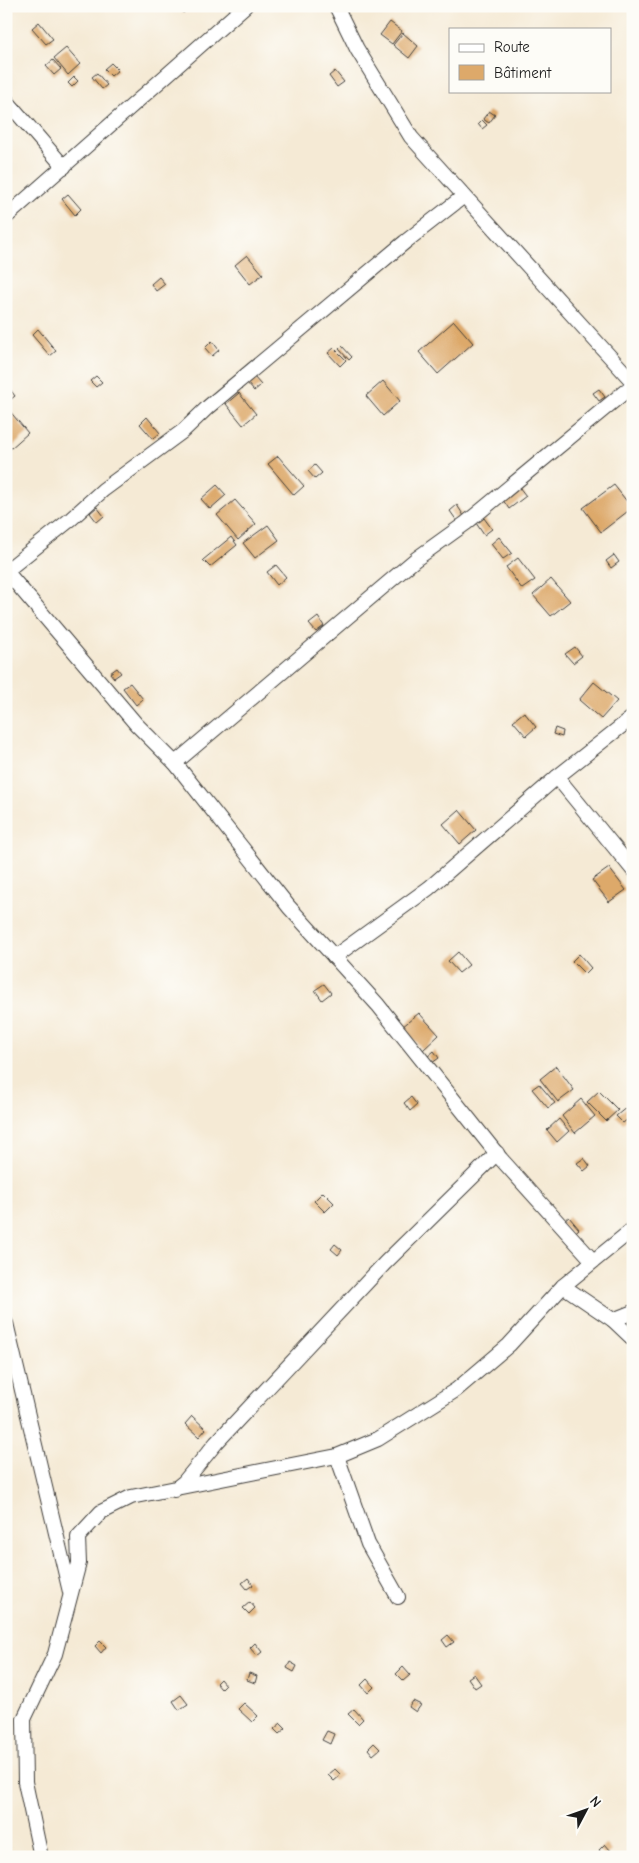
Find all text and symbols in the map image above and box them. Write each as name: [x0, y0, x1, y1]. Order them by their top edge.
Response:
legend: [449, 28, 612, 92]
text: Route: [494, 38, 530, 56]
text: Bâtiment: [494, 64, 552, 82]
north arrow: [562, 1786, 612, 1836]
text: N: [586, 1793, 605, 1811]

